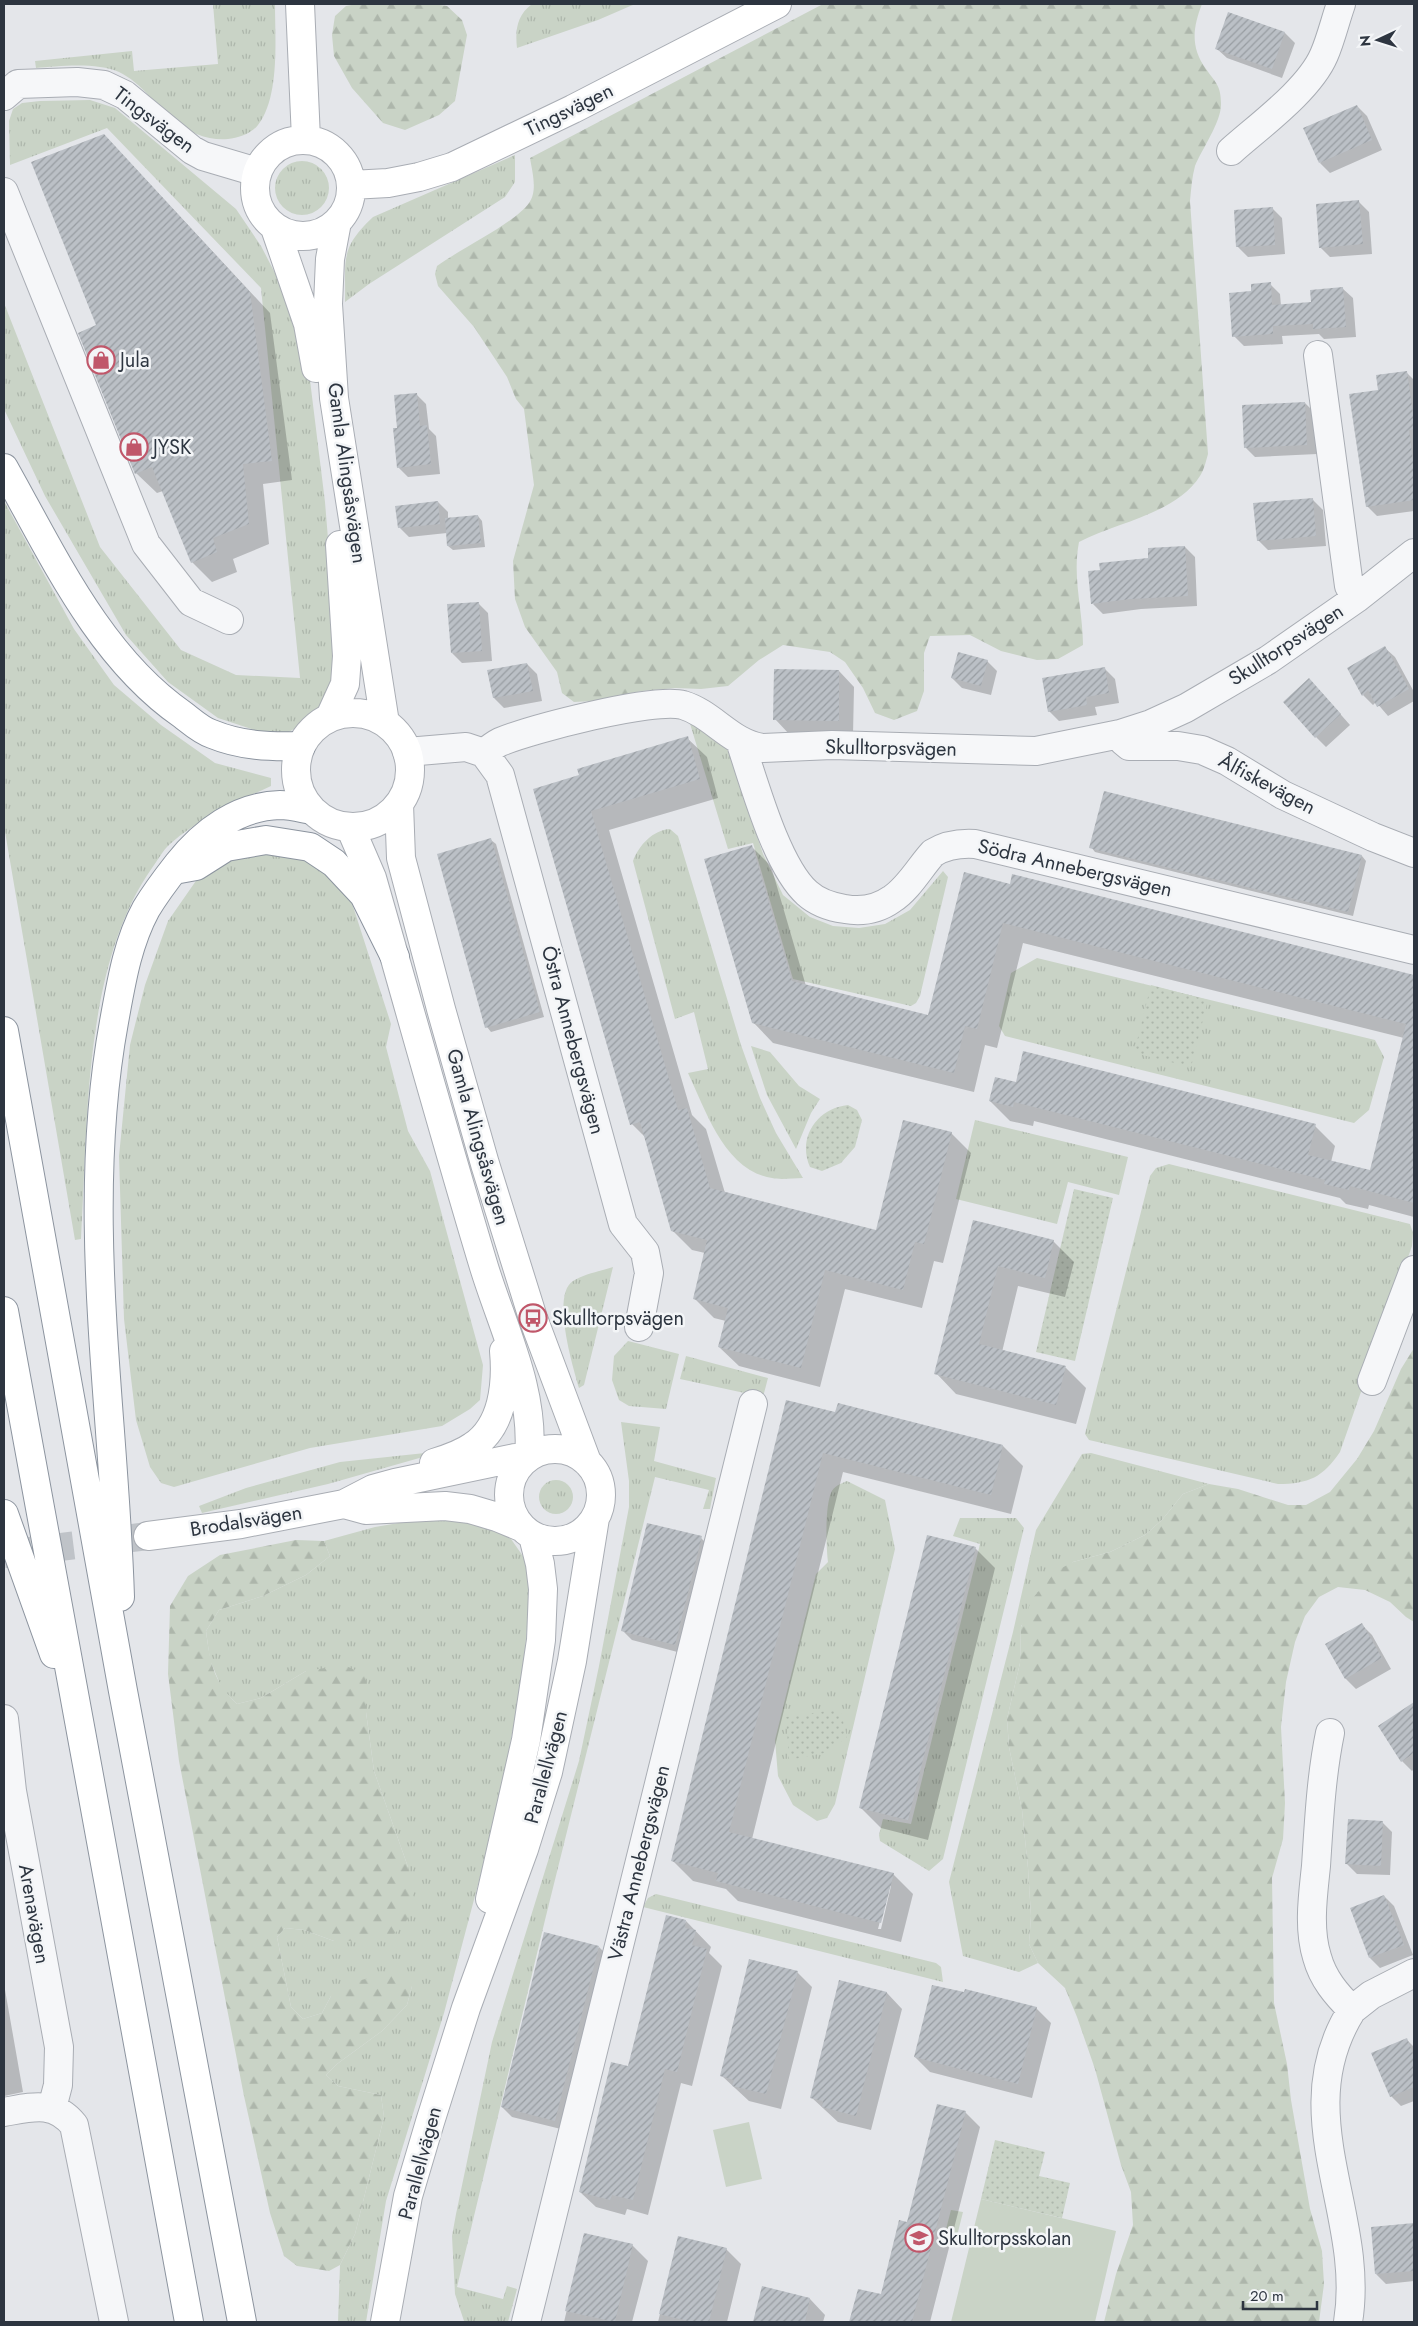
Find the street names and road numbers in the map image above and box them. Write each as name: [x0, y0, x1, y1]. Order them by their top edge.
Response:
street label: Tingsvägen: [520, 76, 618, 144]
street label: Tingsvägen: [107, 80, 201, 160]
street label: Gamla Alingsåsvägen: [320, 381, 374, 565]
street label: Skulltorpsvägen: [1223, 597, 1349, 693]
street label: Skulltorpsvägen: [825, 732, 957, 764]
street label: Ålfiskevägen: [1213, 746, 1321, 822]
street label: Södra Annebergsvägen: [975, 832, 1175, 904]
street label: Östra Annebergsvägen: [534, 943, 612, 1137]
street label: Gamla Alingsåsvägen: [439, 1045, 517, 1229]
street label: Brodalsvägen: [188, 1498, 304, 1544]
street label: Parallellvägen: [517, 1707, 575, 1827]
street label: Västra Annebergsvägen: [601, 1762, 677, 1964]
street label: Arenavägen: [11, 1862, 57, 1966]
street label: Parallellvägen: [391, 2103, 449, 2223]

